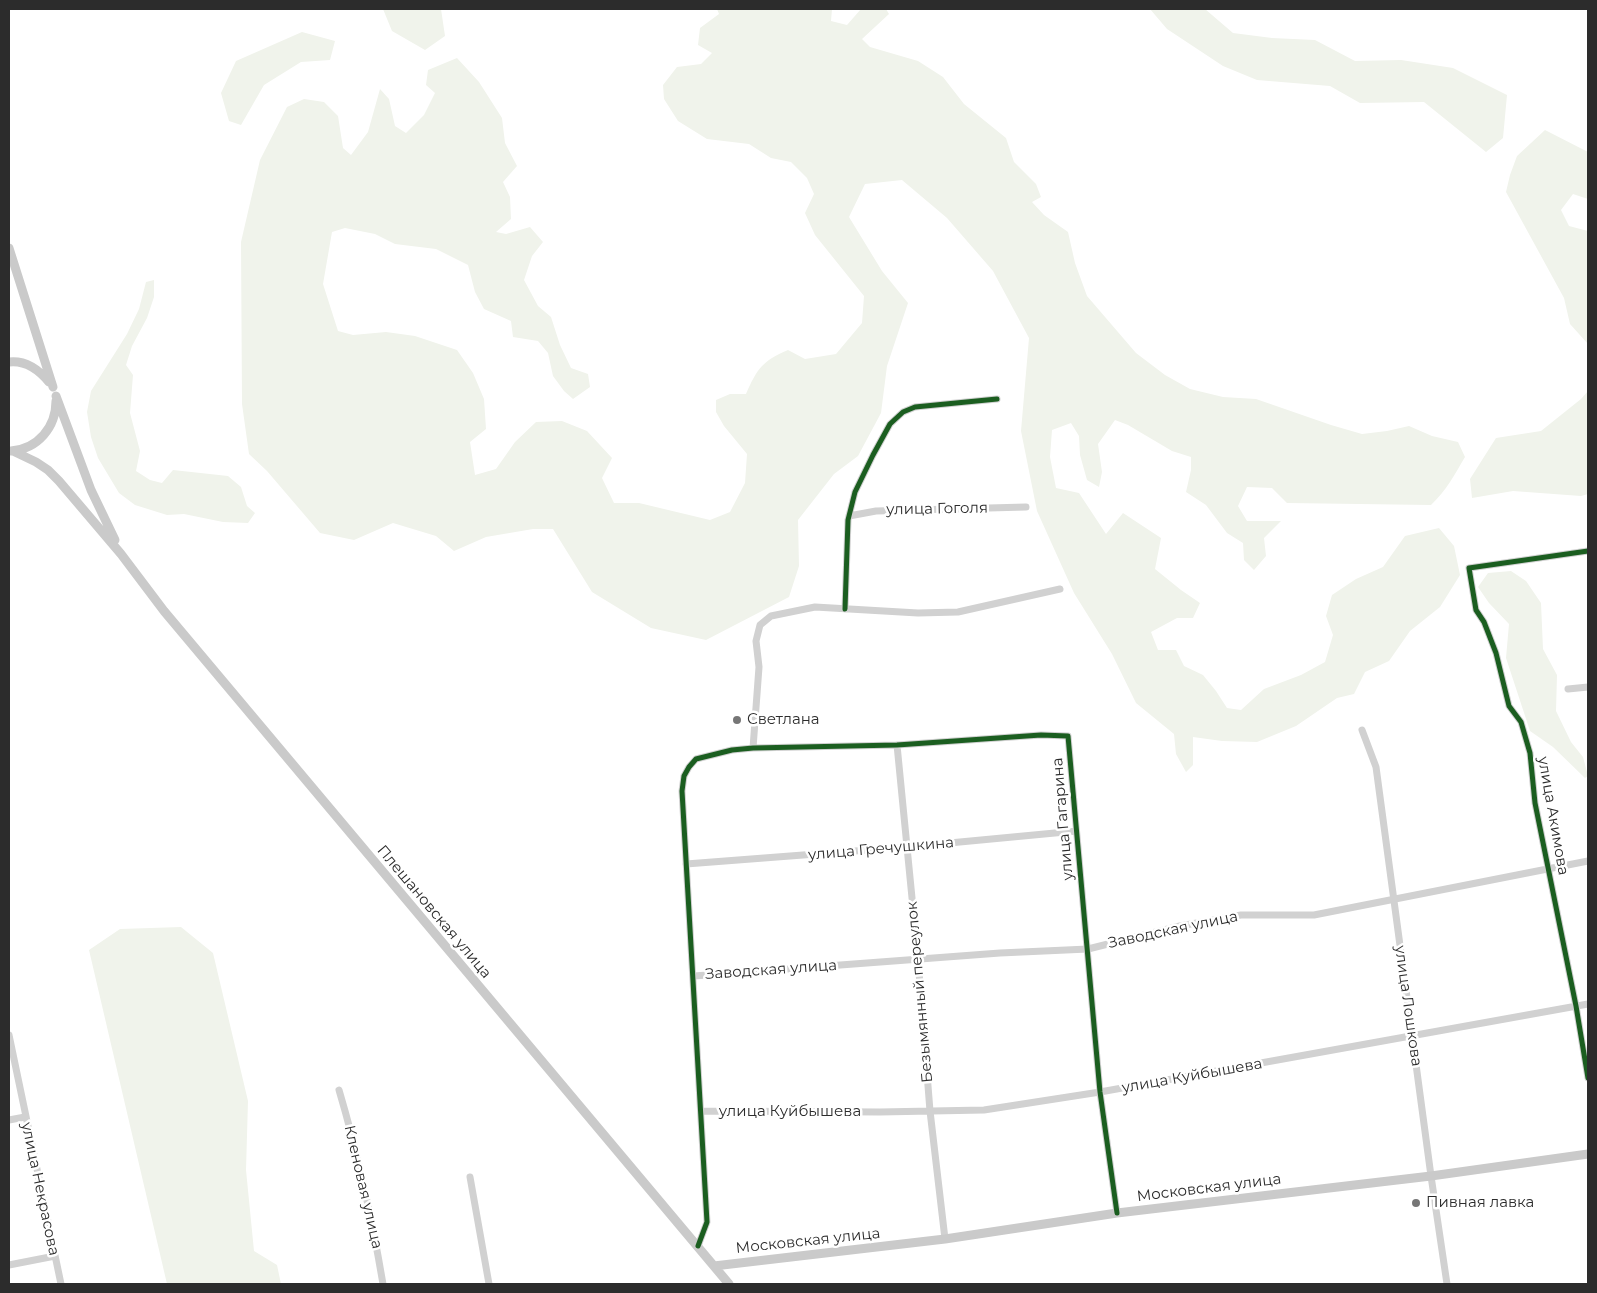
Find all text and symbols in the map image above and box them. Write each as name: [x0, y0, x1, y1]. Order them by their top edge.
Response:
street label: улица Гоголя: [886, 499, 988, 519]
place label: Светлана: [747, 711, 819, 729]
marker: Светлана: [731, 714, 743, 726]
street label: улица Акимова: [1534, 755, 1572, 877]
street label: улица Гагарина: [1049, 757, 1077, 881]
street label: улица Гречушкина: [807, 834, 955, 864]
street label: Плешановская улица: [373, 842, 495, 982]
street label: Безымянный переулок: [903, 901, 937, 1083]
street label: Заводская улица: [1107, 907, 1239, 953]
street label: улица Лошкова: [1391, 944, 1425, 1068]
street label: Заводская улица: [705, 956, 837, 984]
street label: улица Куйбышева: [1120, 1055, 1264, 1097]
street label: улица Куйбышева: [719, 1103, 861, 1121]
street label: улица Некрасова: [17, 1121, 63, 1257]
street label: Кленовая улица: [340, 1123, 386, 1251]
street label: Московская улица: [1136, 1170, 1282, 1206]
place label: Пивная лавка: [1426, 1194, 1534, 1212]
marker: Пивная лавка: [1410, 1197, 1422, 1209]
street label: Московская улица: [735, 1224, 881, 1258]

